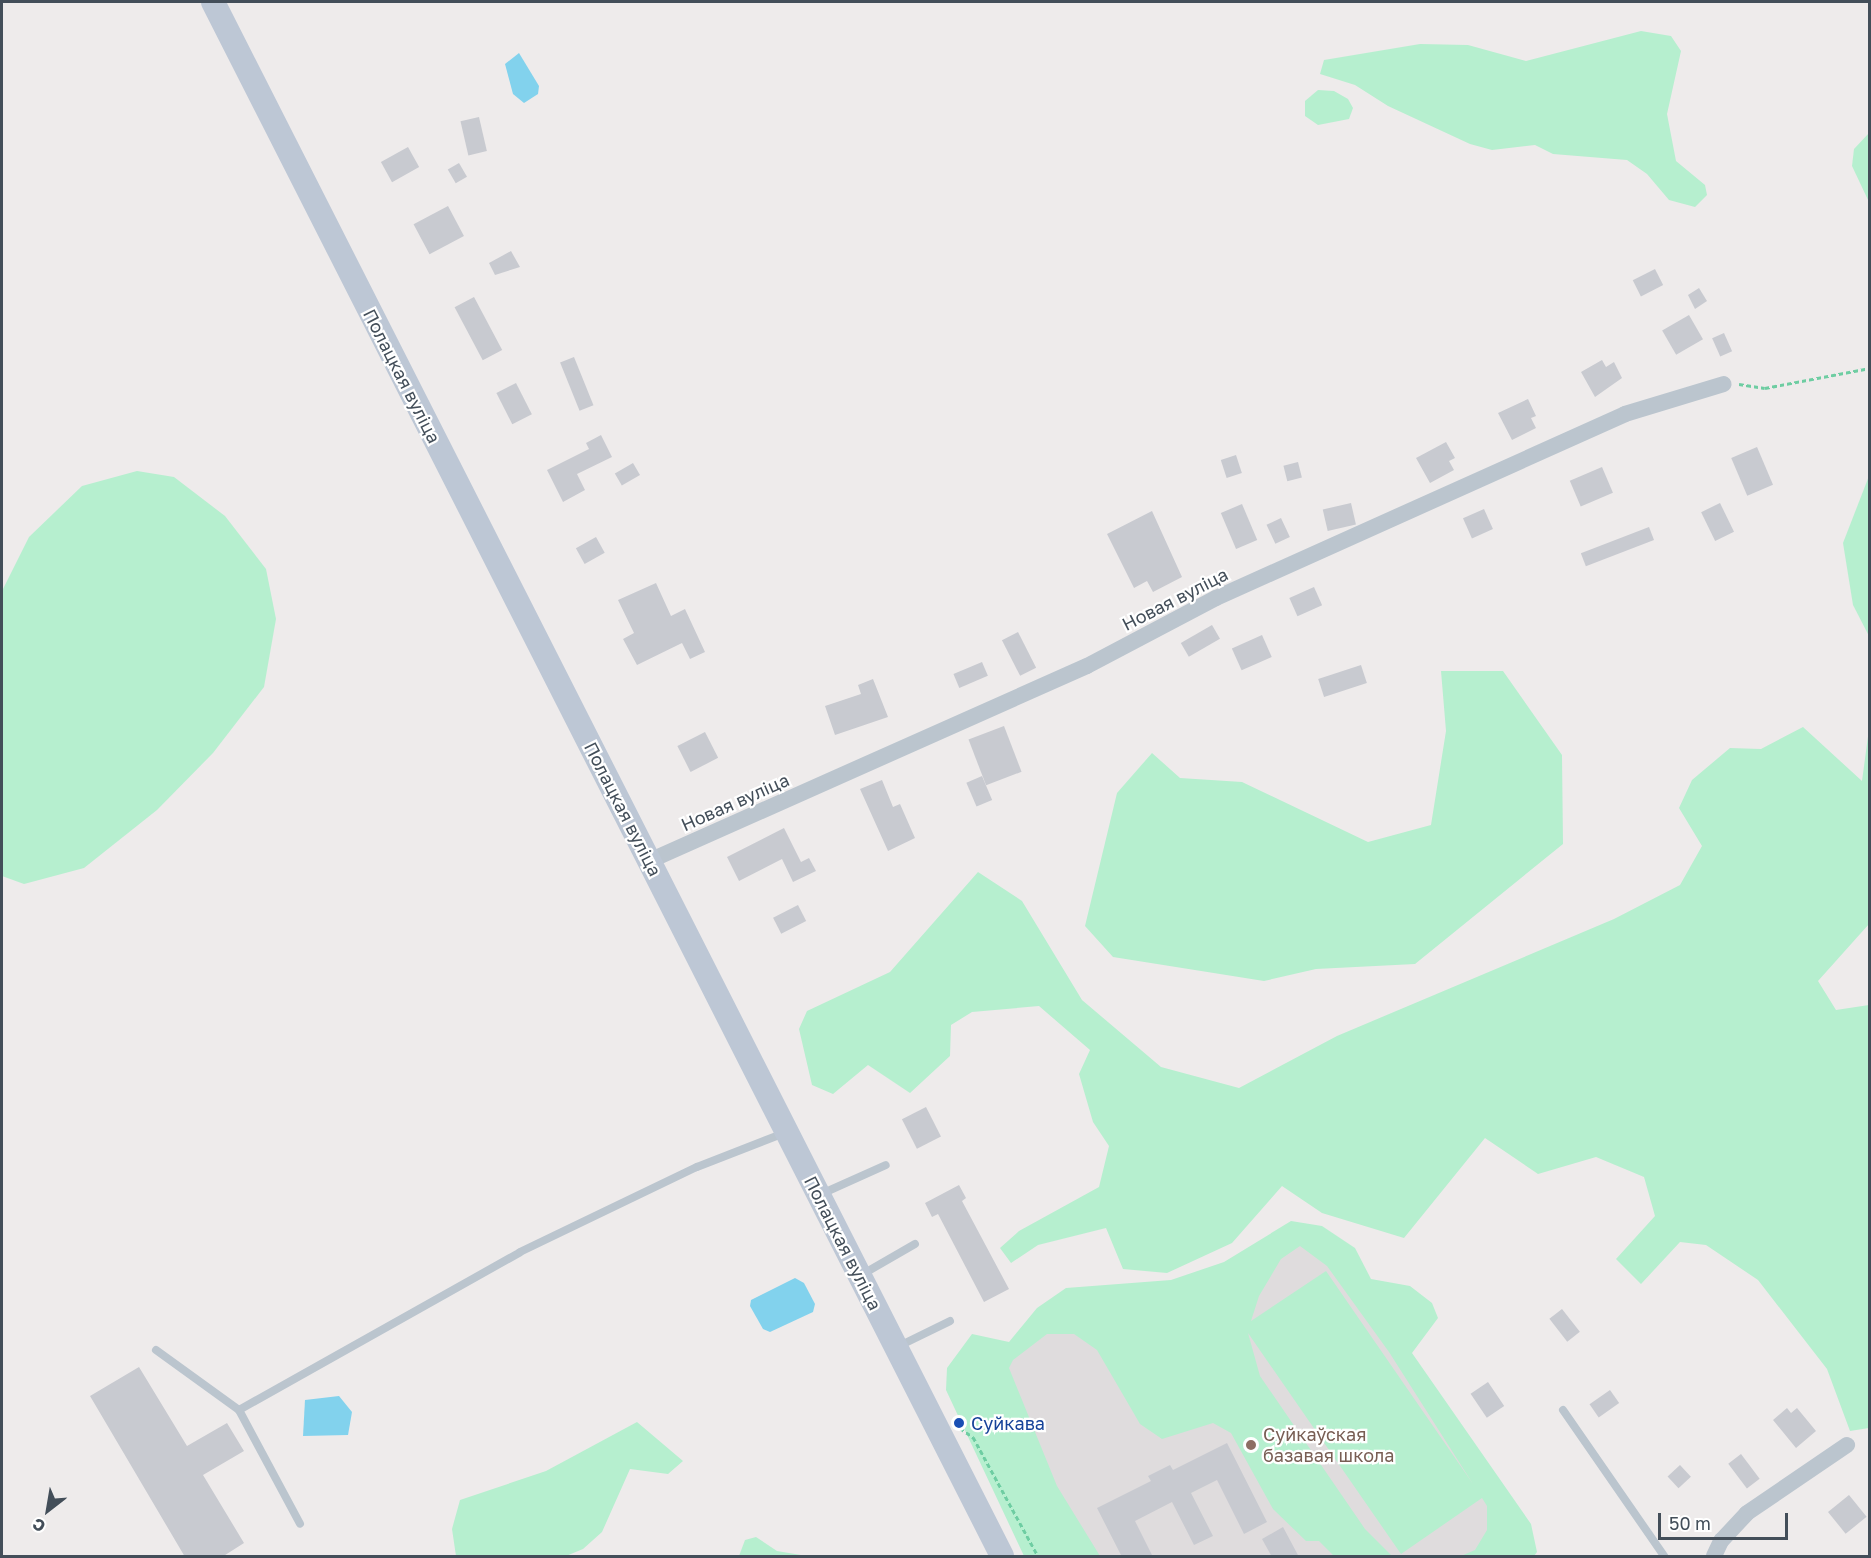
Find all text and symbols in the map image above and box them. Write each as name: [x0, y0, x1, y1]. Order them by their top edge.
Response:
street label: Полацкая вуліца: [359, 305, 445, 447]
street label: Новая вуліца: [1118, 563, 1232, 635]
street label: Полацкая вуліца: [580, 738, 666, 880]
street label: Новая вуліца: [678, 769, 792, 835]
street label: Полацкая вуліца: [800, 1172, 886, 1314]
place label: Суйкава: [971, 1412, 1045, 1434]
marker: Суйкава: [952, 1416, 966, 1430]
place label: Суйкаўская базавая школа: [1263, 1424, 1394, 1466]
marker: Суйкаўская базавая школа: [1244, 1438, 1258, 1452]
north arrow: [18, 1480, 78, 1540]
scale bar: [1661, 1501, 1792, 1539]
text: 50 m: [1669, 1512, 1711, 1534]
text: С: [29, 1514, 49, 1537]

